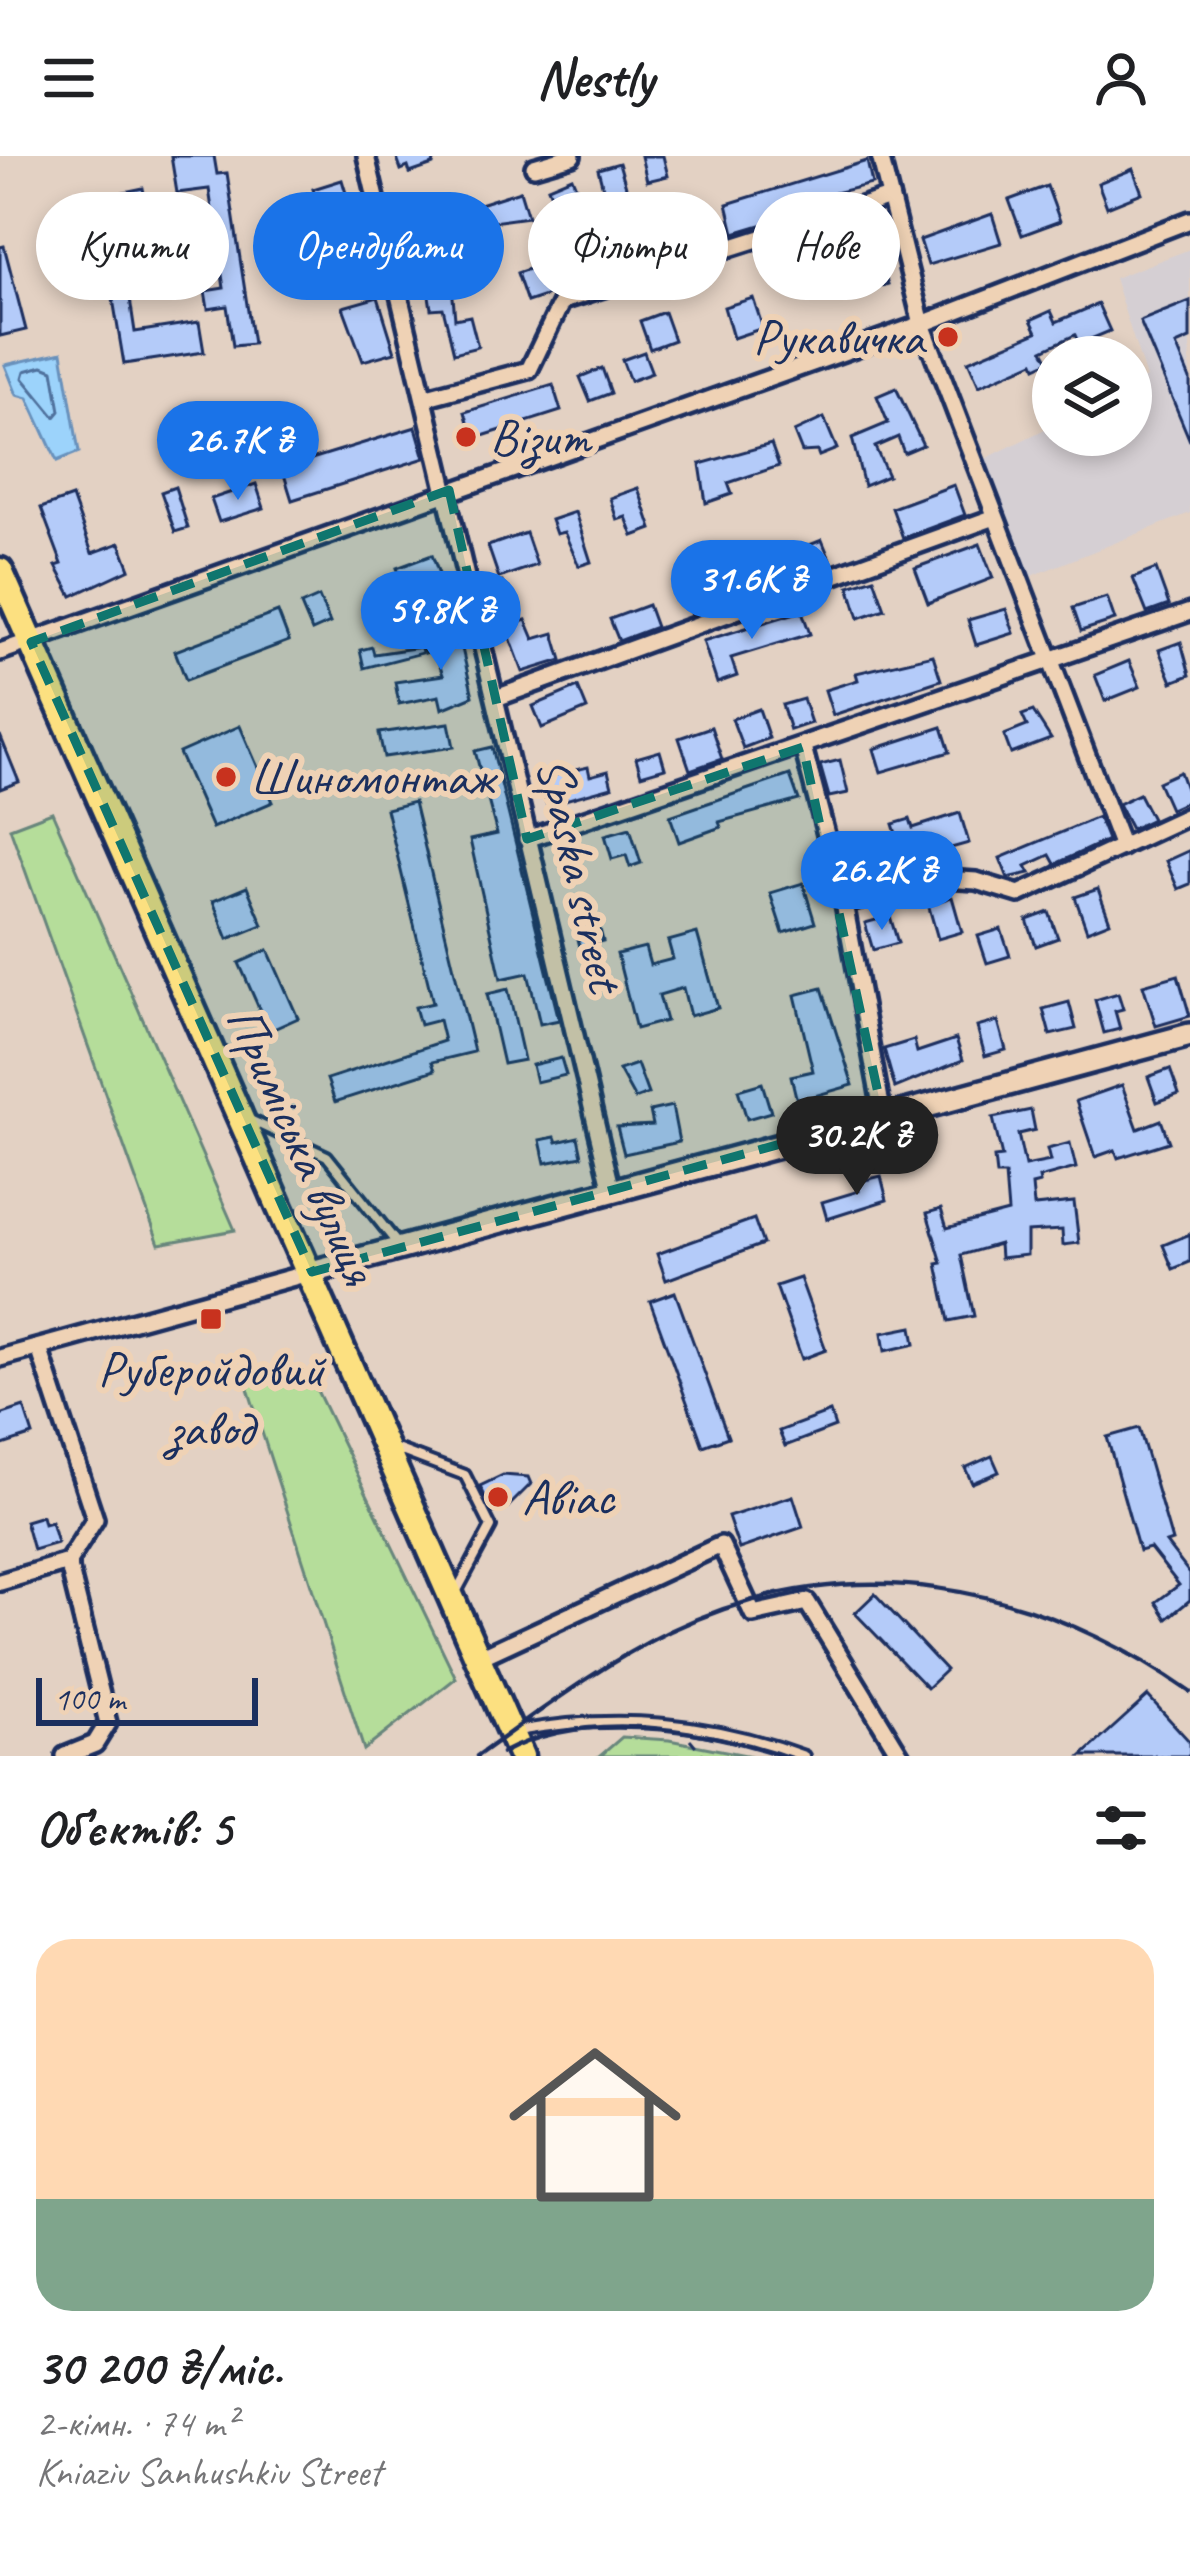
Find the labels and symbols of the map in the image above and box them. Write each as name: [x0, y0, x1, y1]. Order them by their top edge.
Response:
place label: Рукавичка: [753, 305, 928, 369]
marker: Рукавичка: [935, 324, 961, 350]
pin: 26.7K ₴: [127, 401, 349, 503]
place label: Візит: [490, 405, 593, 469]
marker: Візит: [453, 424, 479, 450]
pin: 31.6K ₴: [641, 540, 863, 642]
pin: 59.8K ₴: [330, 571, 552, 673]
place label: Шиномонтаж: [250, 745, 499, 809]
street label: Spaska street: [522, 751, 639, 1002]
marker: Шиномонтаж: [213, 764, 239, 790]
pin: 26.2K ₴: [771, 831, 993, 933]
street label: Приміська вулиця: [212, 996, 392, 1295]
pin: 30.2K ₴: [746, 1096, 968, 1198]
marker: Руберойдовий завод: [198, 1306, 224, 1332]
place label: Руберойдовий завод: [98, 1337, 327, 1460]
place label: Авіас: [522, 1465, 617, 1529]
marker: Авіас: [485, 1484, 511, 1510]
scale bar: [36, 1672, 258, 1725]

